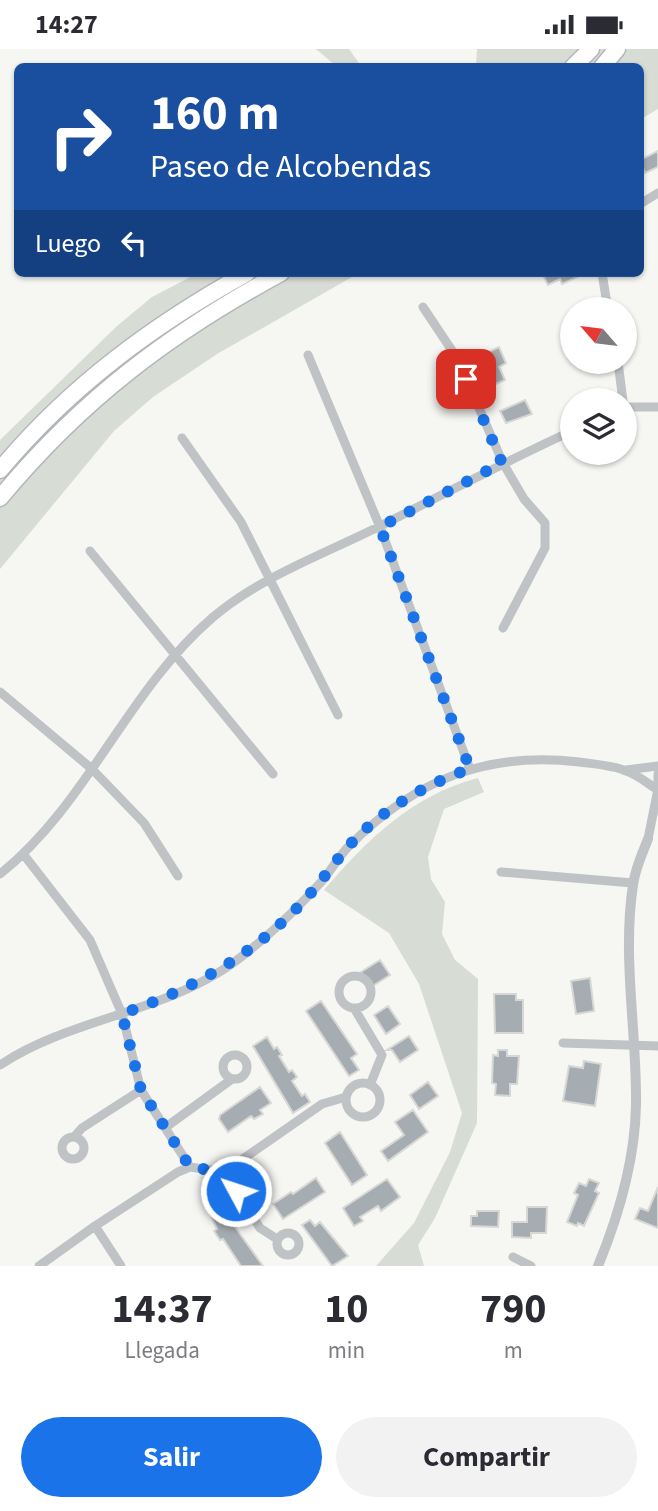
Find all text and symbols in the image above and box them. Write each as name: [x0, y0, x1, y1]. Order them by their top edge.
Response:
text: 14:27: [35, 6, 98, 43]
text: 160 m: [150, 79, 279, 149]
icon: right: [35, 91, 126, 182]
text: Paseo de Alcobendas: [150, 144, 431, 190]
icon: left: [115, 224, 153, 262]
text: Luego: [35, 225, 101, 262]
north arrow: [560, 297, 637, 375]
map controls: [560, 297, 637, 465]
pin: [436, 349, 496, 409]
icon: arrive: [447, 360, 485, 398]
button: layers: [560, 388, 637, 465]
position arrow: [199, 1154, 273, 1228]
text: 14:37: [111, 1279, 213, 1339]
text: 10: [324, 1279, 369, 1339]
text: 790: [480, 1279, 547, 1339]
text: Llegada: [124, 1334, 200, 1367]
text: min: [328, 1334, 365, 1367]
text: m: [504, 1334, 523, 1367]
button: Salir: [21, 1417, 322, 1497]
button: Compartir: [336, 1417, 637, 1497]

